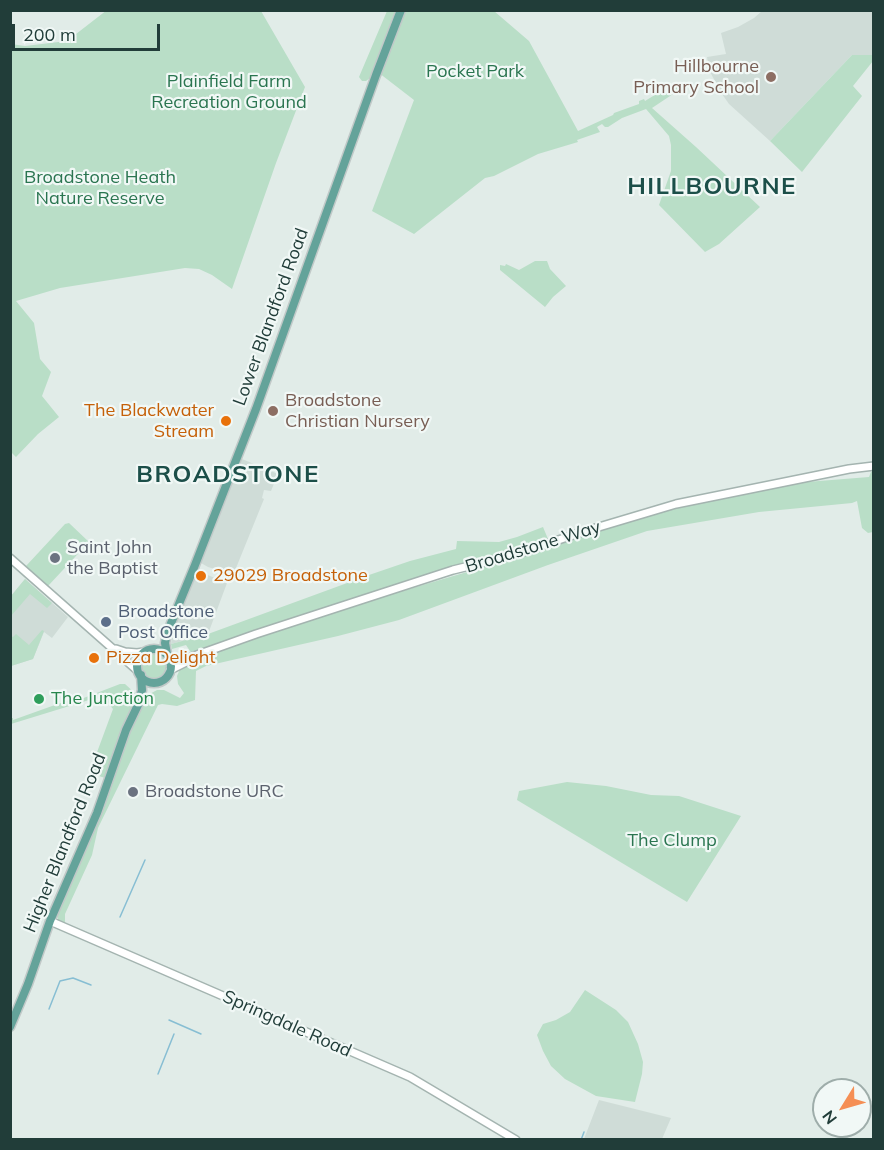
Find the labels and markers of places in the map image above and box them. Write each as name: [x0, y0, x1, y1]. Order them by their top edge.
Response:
place label: Hillbourne Primary School: [633, 56, 759, 98]
marker: Hillbourne Primary School: [764, 70, 778, 84]
place label: Broadstone Christian Nursery: [285, 390, 430, 432]
place label: The Blackwater Stream: [84, 400, 214, 442]
marker: Broadstone Christian Nursery: [266, 404, 280, 418]
marker: The Blackwater Stream: [219, 414, 233, 428]
place label: Saint John the Baptist: [67, 537, 158, 580]
marker: Saint John the Baptist: [48, 551, 62, 565]
place label: 29029 Broadstone: [213, 565, 368, 587]
marker: 29029 Broadstone: [194, 569, 208, 583]
place label: Broadstone Post Office: [118, 601, 214, 644]
marker: Broadstone Post Office: [99, 615, 113, 629]
place label: Pizza Delight: [106, 647, 216, 669]
marker: Pizza Delight: [87, 651, 101, 665]
place label: The Junction: [51, 688, 154, 710]
marker: The Junction: [32, 692, 46, 706]
place label: Broadstone URC: [145, 781, 284, 803]
marker: Broadstone URC: [126, 785, 140, 799]

